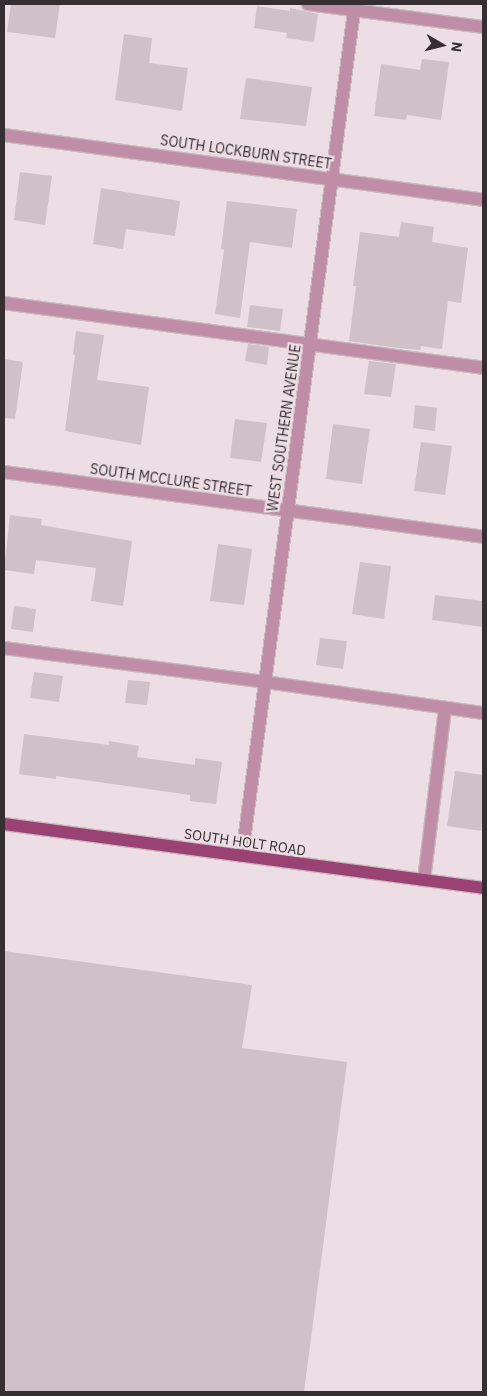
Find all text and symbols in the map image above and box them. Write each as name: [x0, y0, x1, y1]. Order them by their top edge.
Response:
north arrow: [417, 20, 467, 70]
text: N: [447, 41, 466, 53]
street label: SOUTH LOCKBURN STREET: [159, 132, 333, 172]
street label: WEST SOUTHERN AVENUE: [264, 343, 304, 513]
street label: SOUTH MCCLURE STREET: [89, 460, 253, 500]
street label: SOUTH HOLT ROAD: [183, 825, 307, 859]

